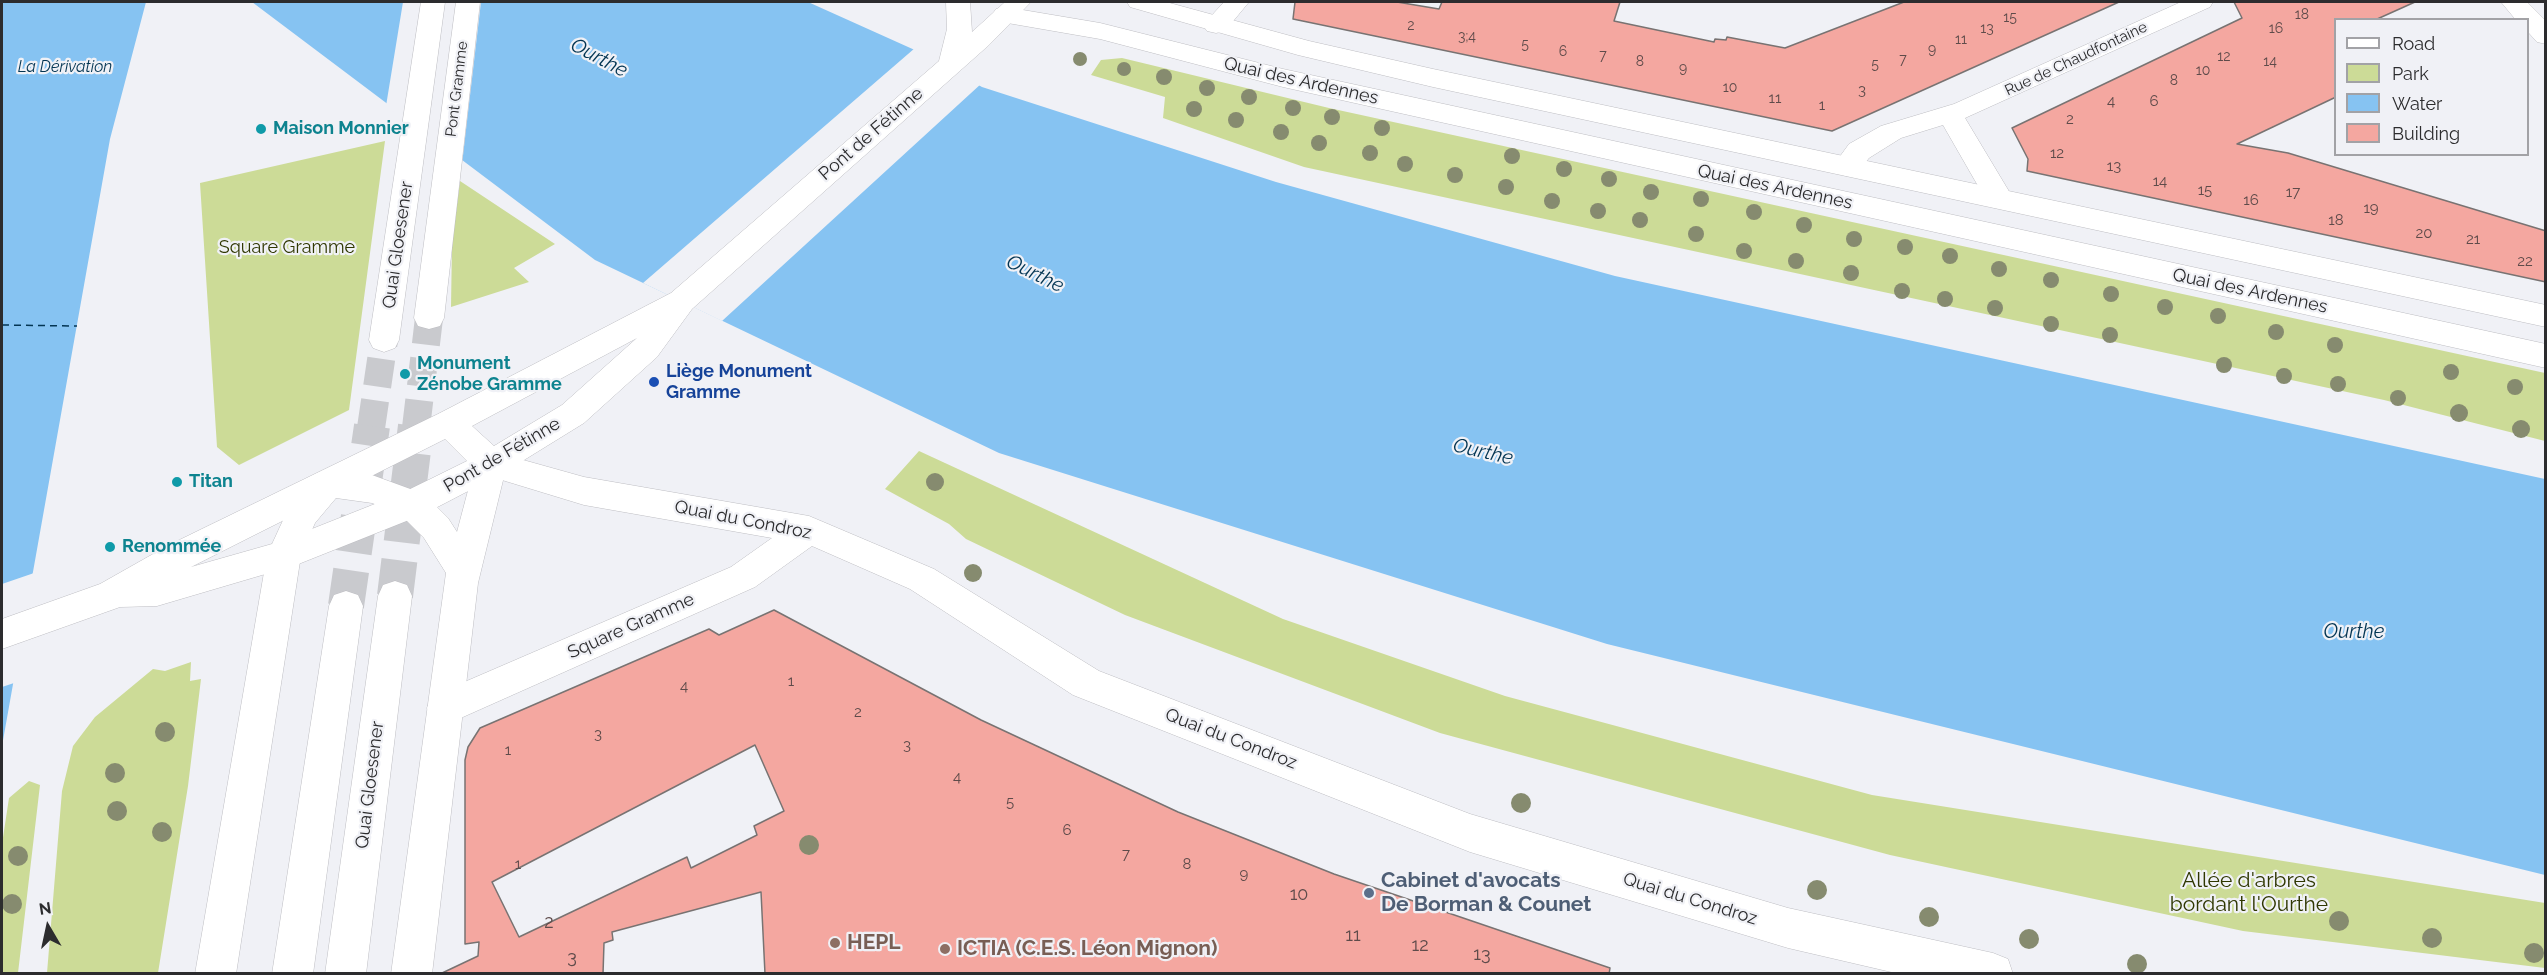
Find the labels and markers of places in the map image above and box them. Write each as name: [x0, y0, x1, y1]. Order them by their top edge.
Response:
place label: Maison Monnier: [273, 118, 409, 140]
marker: Maison Monnier: [254, 122, 268, 136]
place label: Monument Zénobe Gramme: [417, 353, 562, 395]
place label: Liège Monument Gramme: [666, 361, 812, 404]
marker: Monument Zénobe Gramme: [398, 367, 412, 381]
marker: Liège Monument Gramme: [647, 375, 661, 389]
place label: Titan: [189, 471, 233, 493]
marker: Titan: [170, 475, 184, 489]
place label: Renommée: [122, 536, 221, 558]
marker: Renommée: [103, 540, 117, 554]
place label: Cabinet d'avocats De Borman & Counet: [1381, 868, 1591, 918]
marker: Cabinet d'avocats De Borman & Counet: [1362, 886, 1376, 900]
place label: HEPL: [847, 930, 901, 956]
marker: HEPL: [828, 936, 842, 950]
place label: ICTIA (C.E.S. Léon Mignon): [957, 936, 1217, 962]
marker: ICTIA (C.E.S. Léon Mignon): [938, 942, 952, 956]

